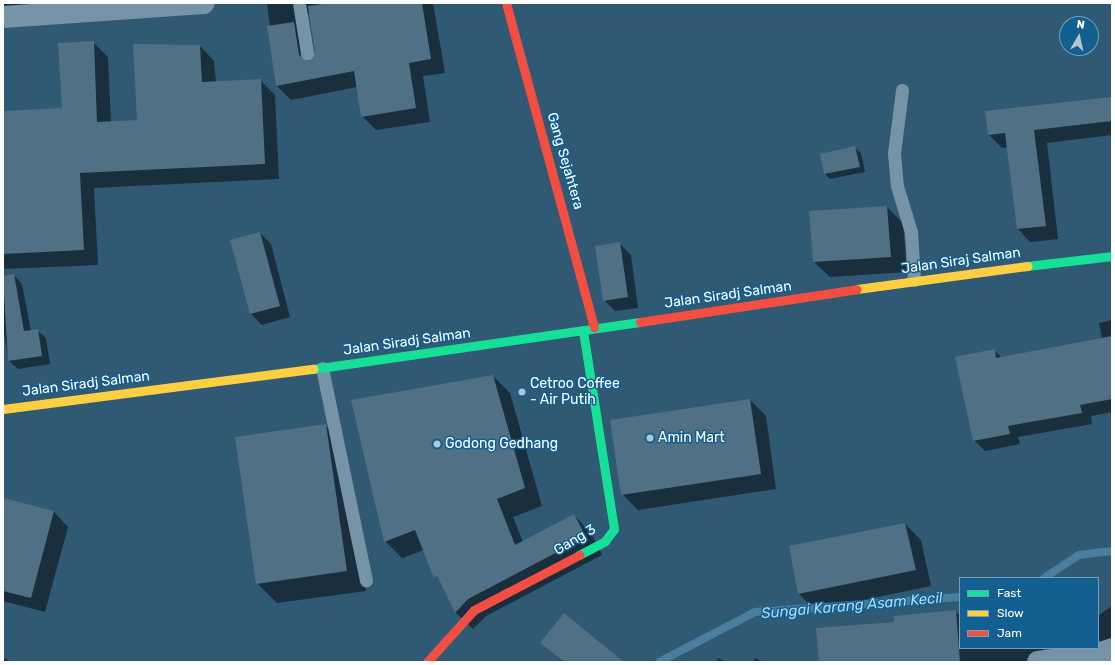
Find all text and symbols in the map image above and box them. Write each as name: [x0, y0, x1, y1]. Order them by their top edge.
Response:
north arrow: [1059, 16, 1099, 56]
text: N: [1076, 18, 1086, 32]
street label: Gang Sejahtera: [543, 111, 587, 211]
street label: Jalan Siraj Salman: [900, 244, 1022, 278]
street label: Jalan Siradj Salman: [663, 278, 793, 312]
street label: Jalan Siradj Salman: [342, 325, 472, 359]
street label: Jalan Siradj Salman: [21, 368, 151, 400]
place label: Cetroo Coffee - Air Putih: [530, 376, 620, 408]
marker: Cetroo Coffee - Air Putih: [517, 387, 527, 397]
place label: Amin Mart: [658, 430, 725, 446]
marker: Amin Mart: [645, 433, 655, 443]
place label: Godong Gedhang: [445, 436, 558, 452]
marker: Godong Gedhang: [432, 439, 442, 449]
street label: Gang 3: [551, 521, 599, 559]
legend: [959, 577, 1099, 649]
text: Fast: [997, 586, 1021, 600]
water label: Sungai Karang Asam Kecil: [760, 589, 944, 623]
text: Slow: [997, 606, 1024, 620]
text: Jam: [997, 626, 1022, 640]

